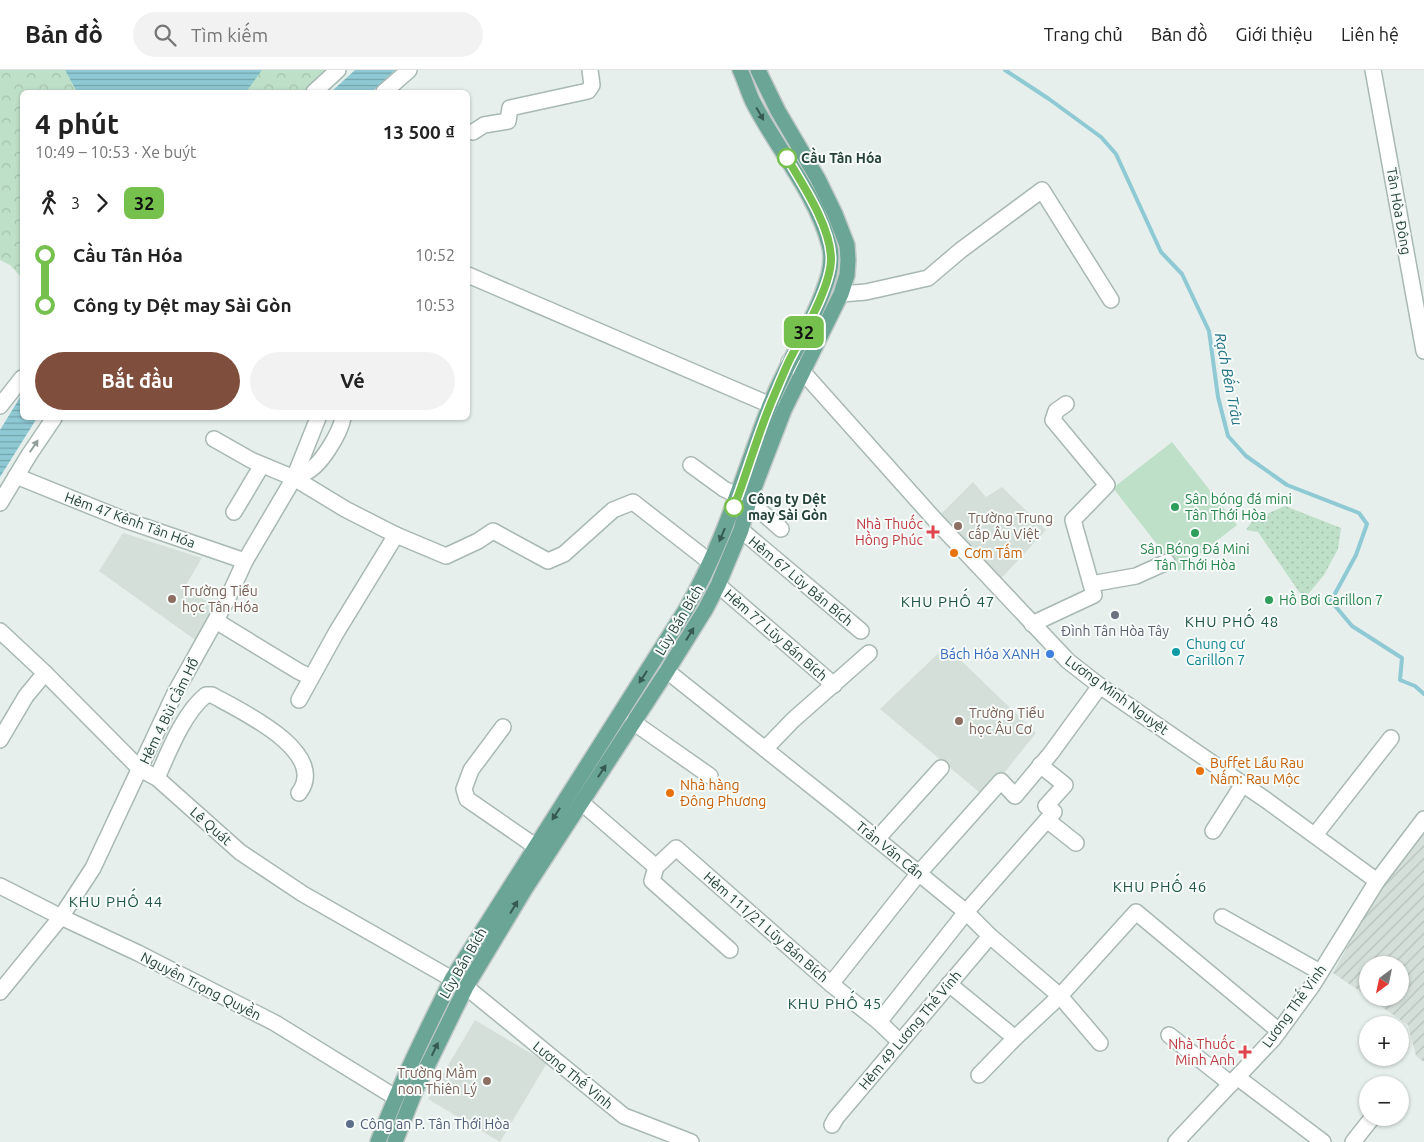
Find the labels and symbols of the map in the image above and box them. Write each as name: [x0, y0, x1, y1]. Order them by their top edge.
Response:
one-way arrow: [756, 108, 765, 121]
place label: Cầu Tân Hóa: [801, 147, 882, 166]
marker: Cầu Tân Hóa: [777, 148, 797, 168]
street label: Tân Hòa Đông: [1383, 166, 1415, 256]
line badge: 32: [782, 316, 826, 348]
water label: Rạch Bến Trâu: [1212, 331, 1248, 427]
one-way arrow: [30, 440, 39, 453]
street label: Hẻm 47 Kênh Tân Hóa: [62, 489, 198, 551]
place label: Công ty Dệt may Sài Gòn: [748, 491, 827, 523]
place label: Sân bóng đá mini Tân Thới Hòa: [1185, 491, 1292, 523]
marker: Công ty Dệt may Sài Gòn: [724, 497, 744, 517]
marker: Sân bóng đá mini Tân Thới Hòa: [1169, 501, 1181, 513]
place label: Trường Trung cấp Âu Việt: [968, 510, 1053, 542]
place label: Nhà Thuốc Hồng Phúc: [855, 514, 923, 548]
marker: Trường Trung cấp Âu Việt: [952, 520, 964, 532]
marker: Nhà Thuốc Hồng Phúc: [927, 526, 939, 538]
marker: Sân Bóng Đá Mini Tân Thới Hòa: [1189, 527, 1201, 539]
one-way arrow: [718, 528, 726, 542]
street label: Hẻm 67 Lũy Bán Bích: [746, 533, 856, 629]
place label: Sân Bóng Đá Mini Tân Thới Hòa: [1140, 541, 1250, 573]
place label: Cơm Tấm: [964, 543, 1023, 561]
marker: Cơm Tấm: [948, 547, 960, 559]
street label: Lũy Bán Bích: [652, 582, 706, 658]
place label: Trường Tiểu học Tân Hóa: [182, 583, 259, 615]
street label: Hẻm 77 Lũy Bán Bích: [721, 586, 831, 684]
district label: KHU PHỐ 47: [901, 588, 995, 610]
place label: Hồ Bơi Carillon 7: [1279, 590, 1383, 608]
marker: Trường Tiểu học Tân Hóa: [166, 593, 178, 605]
marker: Hồ Bơi Carillon 7: [1263, 594, 1275, 606]
district label: KHU PHỐ 48: [1185, 608, 1279, 630]
marker: Đình Tân Hòa Tây: [1109, 609, 1121, 621]
place label: Đình Tân Hòa Tây: [1061, 623, 1169, 639]
one-way arrow: [685, 627, 695, 640]
place label: Chung cư Carillon 7: [1186, 636, 1245, 668]
place label: Bách Hóa XANH: [940, 646, 1040, 662]
marker: Chung cư Carillon 7: [1170, 646, 1182, 658]
marker: Bách Hóa XANH: [1044, 648, 1056, 660]
street label: Lương Minh Nguyệt: [1062, 652, 1172, 738]
street label: Hẻm 4 Bùi Cầm Hổ: [134, 654, 202, 767]
one-way arrow: [639, 670, 648, 683]
place label: Trường Tiểu học Âu Cơ: [969, 705, 1045, 737]
marker: Trường Tiểu học Âu Cơ: [953, 715, 965, 727]
place label: Buffet Lẩu Rau Nấm: Rau Mộc: [1210, 755, 1304, 787]
one-way arrow: [598, 764, 607, 777]
marker: Buffet Lẩu Rau Nấm: Rau Mộc: [1194, 765, 1206, 777]
place label: Nhà hàng Đông Phương: [680, 777, 766, 809]
marker: Nhà hàng Đông Phương: [664, 787, 676, 799]
street label: Lê Quát: [187, 804, 235, 849]
one-way arrow: [551, 807, 561, 820]
street label: Trần Văn Cẩn: [853, 816, 929, 882]
street label: Hẻm 111/21 Lũy Bán Bích: [700, 869, 832, 985]
district label: KHU PHỐ 46: [1113, 873, 1207, 895]
district label: KHU PHỐ 44: [69, 888, 163, 910]
one-way arrow: [509, 901, 519, 914]
street label: Lũy Bán Bích: [436, 925, 490, 1001]
street label: Nguyễn Trọng Quyền: [138, 947, 265, 1023]
north arrow: [1359, 956, 1409, 1006]
street label: Lương Thế Vinh: [1257, 960, 1329, 1050]
street label: Hẻm 49 Lương Thế Vinh: [854, 966, 964, 1093]
district label: KHU PHỐ 45: [788, 990, 882, 1012]
place label: Nhà Thuốc Minh Anh: [1168, 1034, 1235, 1068]
street label: Lương Thế Vinh: [530, 1036, 618, 1112]
one-way arrow: [432, 1042, 440, 1056]
marker: Nhà Thuốc Minh Anh: [1239, 1046, 1251, 1058]
place label: Trường Mầm non Thiên Lý: [397, 1063, 477, 1097]
marker: Trường Mầm non Thiên Lý: [481, 1075, 493, 1087]
place label: Công an P. Tân Thới Hòa: [360, 1116, 510, 1132]
marker: Công an P. Tân Thới Hòa: [344, 1118, 356, 1130]

